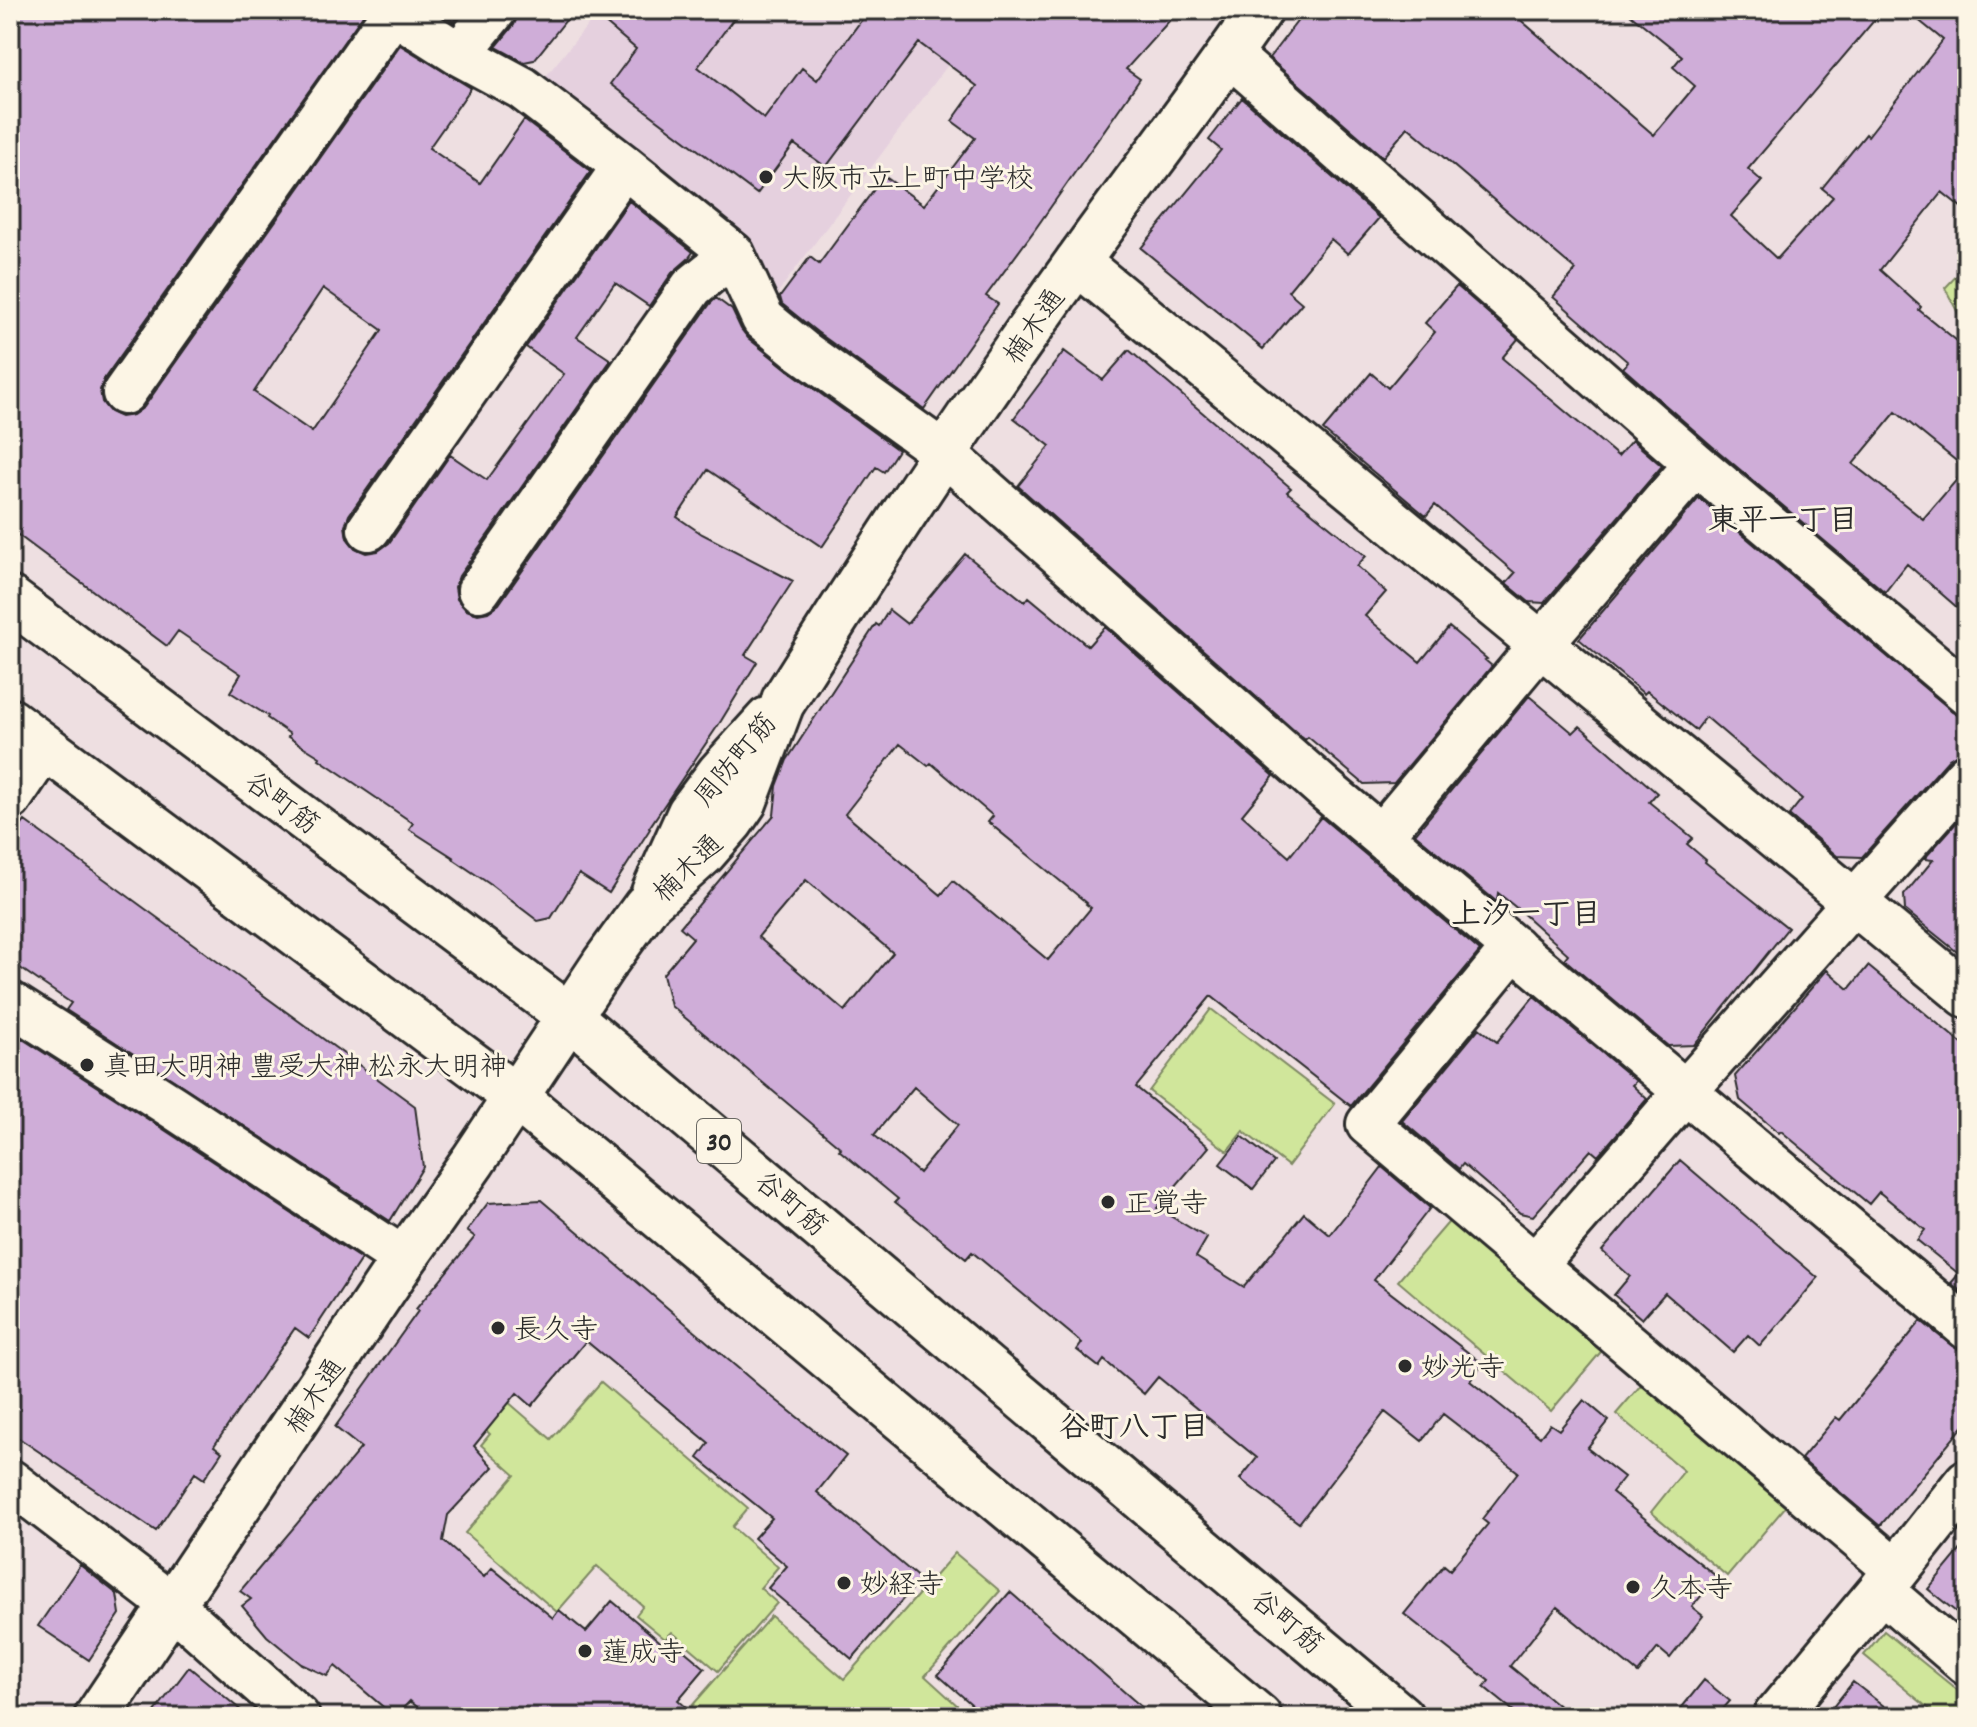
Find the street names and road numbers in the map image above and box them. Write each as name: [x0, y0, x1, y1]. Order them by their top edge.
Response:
street label: 楠木通: [997, 282, 1078, 374]
street label: 周防町筋: [687, 706, 789, 818]
street label: 谷町筋: [234, 765, 326, 847]
street label: 楠木通: [646, 827, 735, 914]
road number: 30: [697, 1119, 741, 1163]
street label: 谷町筋: [744, 1165, 834, 1249]
street label: 楠木通: [278, 1352, 358, 1444]
street label: 谷町筋: [1240, 1583, 1330, 1667]

